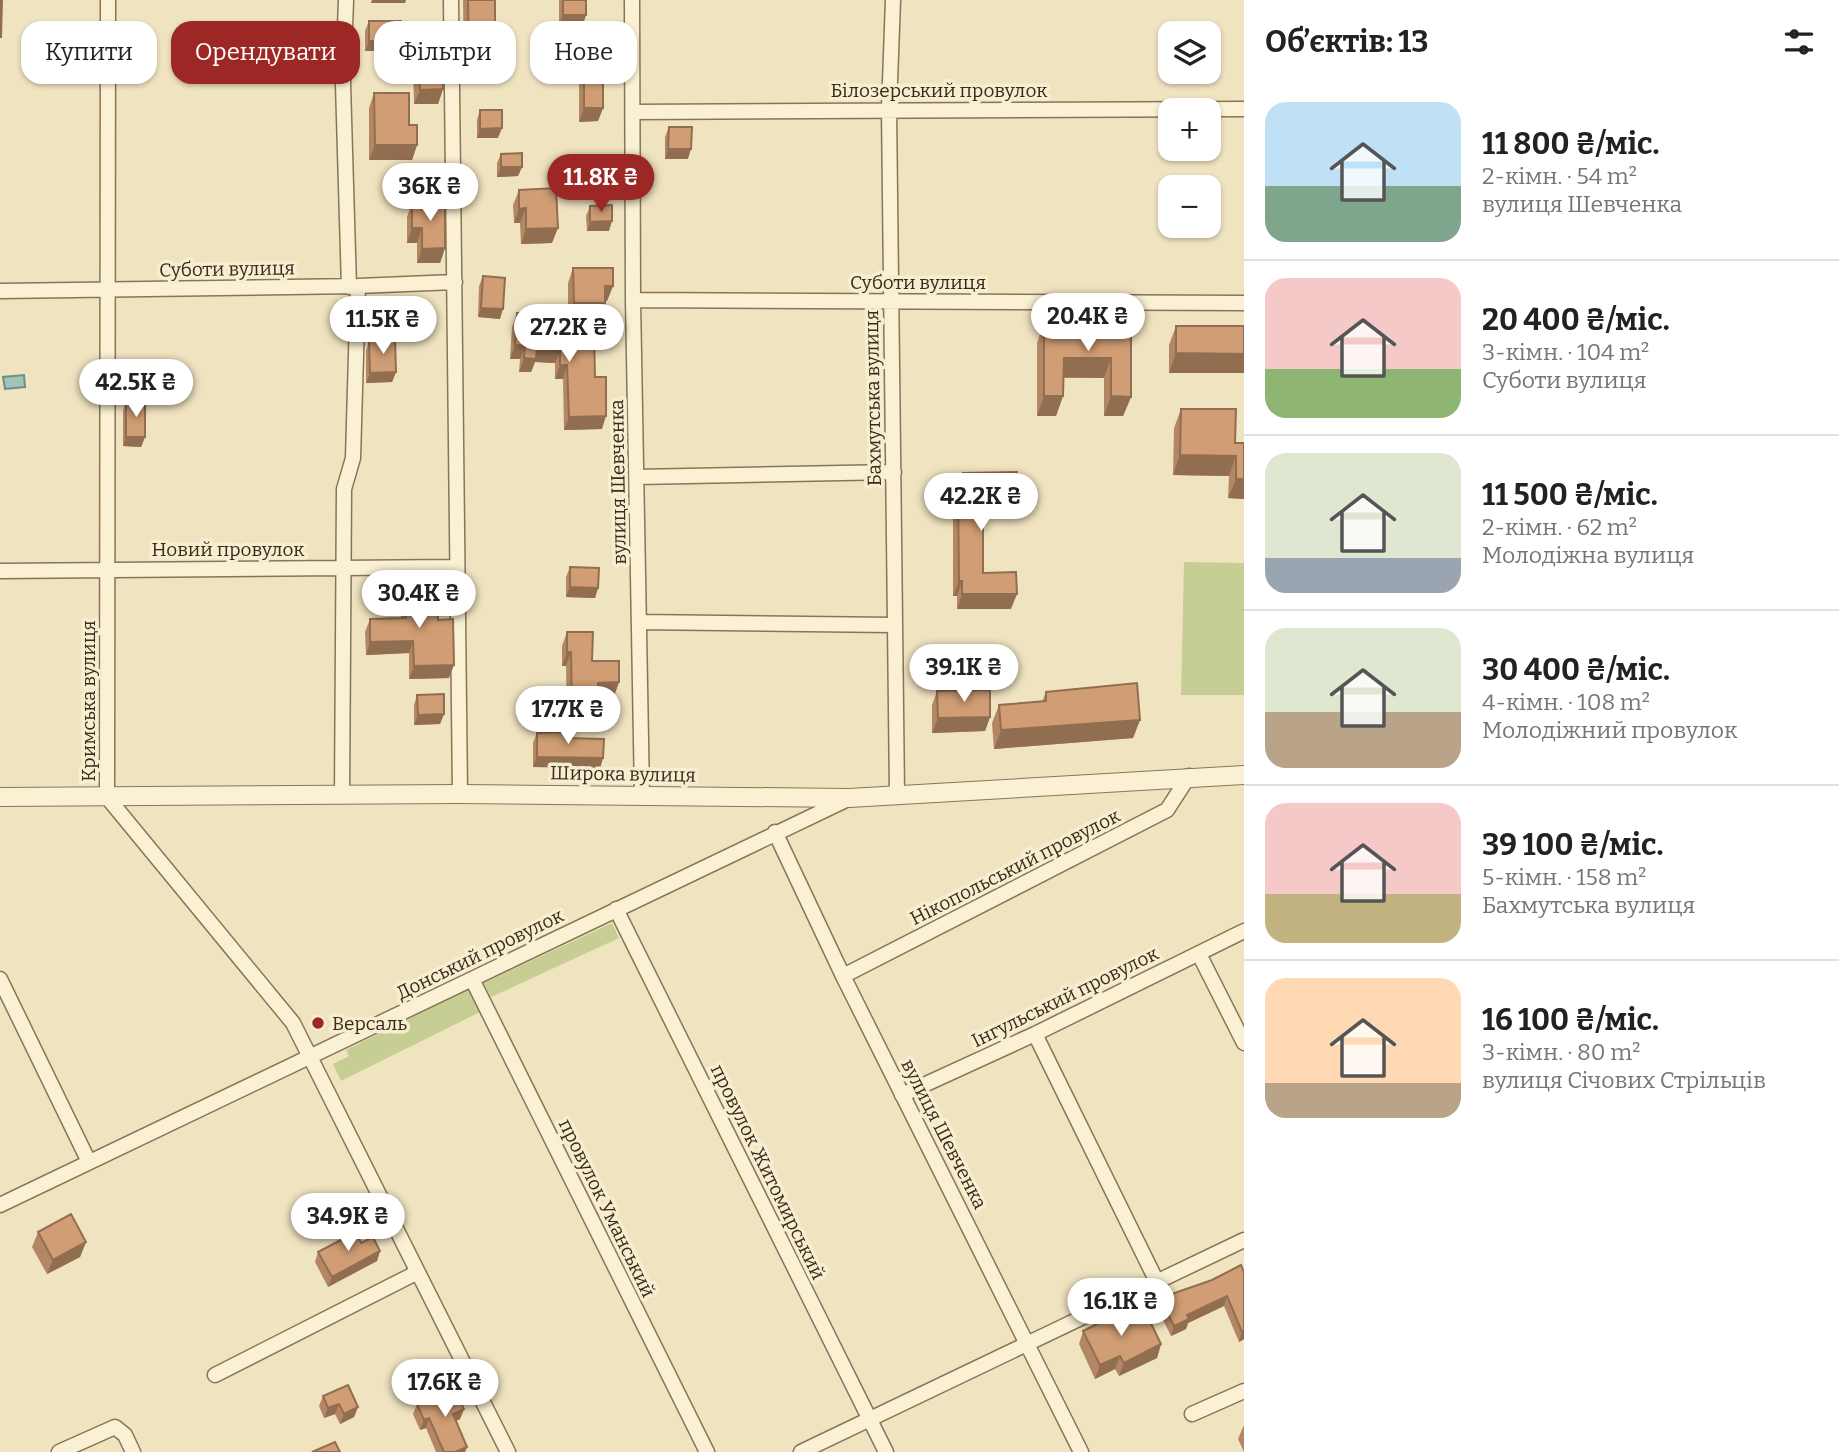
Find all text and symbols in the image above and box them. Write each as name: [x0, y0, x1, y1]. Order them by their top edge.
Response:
chip: Купити: [21, 21, 157, 84]
chip: Орендувати: [171, 21, 360, 84]
chip: Фільтри: [374, 21, 516, 84]
chip: Нове: [530, 21, 637, 84]
map controls: [1158, 21, 1221, 238]
button: layers: [1158, 21, 1221, 84]
icon: filters: [1780, 23, 1818, 61]
text: Об’єктів: 13: [1265, 24, 1429, 60]
street label: Білозерський провулок: [831, 79, 1048, 102]
button: +: [1158, 98, 1221, 161]
text: 11 800 ₴/міс.: [1482, 126, 1659, 162]
icon: home: [1321, 130, 1405, 214]
pin: 11.8K ₴: [536, 154, 666, 214]
text: 2-кімн. · 54 m²: [1482, 162, 1637, 190]
text: 11.8K ₴: [563, 163, 639, 191]
pin: 36K ₴: [381, 164, 479, 223]
text: 36K ₴: [398, 172, 462, 200]
button: −: [1158, 175, 1221, 238]
text: вулиця Шевченка: [1482, 190, 1682, 218]
street label: Суботи вулиця: [159, 256, 295, 282]
street label: Суботи вулиця: [850, 271, 986, 294]
pin: 20.4K ₴: [1023, 294, 1153, 353]
pin: 11.5K ₴: [318, 296, 448, 356]
text: 20.4K ₴: [1047, 302, 1129, 330]
text: 20 400 ₴/міс.: [1482, 302, 1670, 338]
pin: 27.2K ₴: [504, 304, 634, 364]
text: 11.5K ₴: [346, 305, 420, 333]
icon: home: [1321, 306, 1405, 390]
street label: Бахмутська вулиця: [860, 310, 886, 486]
text: 27.2K ₴: [530, 313, 608, 341]
text: 3-кімн. · 104 m²: [1482, 338, 1649, 366]
pin: 42.5K ₴: [71, 360, 201, 419]
text: Суботи вулиця: [1482, 366, 1647, 394]
text: 42.5K ₴: [95, 368, 177, 396]
street label: вулиця Шевченка: [605, 399, 631, 565]
pin: 42.2K ₴: [916, 474, 1046, 533]
text: 11 500 ₴/міс.: [1482, 477, 1658, 513]
icon: home: [1321, 481, 1405, 565]
text: 42.2K ₴: [940, 482, 1022, 510]
text: 2-кімн. · 62 m²: [1482, 513, 1637, 541]
street label: Новий провулок: [151, 538, 305, 561]
text: Молодіжна вулиця: [1482, 541, 1694, 569]
pin: 30.4K ₴: [354, 570, 484, 630]
text: 30.4K ₴: [378, 579, 460, 607]
street label: Кримська вулиця: [77, 620, 100, 782]
pin: 39.1K ₴: [899, 644, 1029, 704]
text: 30 400 ₴/міс.: [1482, 652, 1670, 688]
text: 39.1K ₴: [925, 653, 1003, 681]
icon: home: [1321, 656, 1405, 740]
pin: 17.7K ₴: [503, 686, 633, 746]
text: 4-кімн. · 108 m²: [1482, 688, 1650, 716]
text: 17.7K ₴: [532, 695, 605, 723]
text: Молодіжний провулок: [1482, 716, 1738, 744]
street label: Широка вулиця: [550, 761, 696, 787]
street label: Нікопольський провулок: [906, 804, 1125, 930]
text: 39 100 ₴/міс.: [1482, 827, 1663, 863]
icon: home: [1321, 831, 1405, 915]
text: 5-кімн. · 158 m²: [1482, 863, 1646, 891]
text: Бахмутська вулиця: [1482, 891, 1695, 919]
street label: Донський провулок: [393, 903, 568, 1004]
street label: Інгульський провулок: [968, 941, 1163, 1052]
text: 16 100 ₴/міс.: [1482, 1002, 1659, 1038]
icon: home: [1321, 1006, 1405, 1090]
place label: Версаль: [332, 1012, 407, 1035]
marker: Версаль: [310, 1015, 326, 1031]
text: 3-кімн. · 80 m²: [1482, 1038, 1640, 1066]
street label: вулиця Шевченка: [896, 1055, 992, 1213]
street label: провулок Житомирський: [706, 1061, 830, 1283]
text: вулиця Січових Стрільців: [1482, 1066, 1766, 1094]
street label: провулок Уманський: [554, 1115, 660, 1301]
pin: 34.9K ₴: [283, 1194, 413, 1253]
text: 34.9K ₴: [307, 1202, 389, 1230]
pin: 16.1K ₴: [1056, 1278, 1186, 1338]
text: 16.1K ₴: [1083, 1287, 1159, 1315]
pin: 17.6K ₴: [380, 1360, 510, 1419]
text: 17.6K ₴: [408, 1368, 482, 1396]

